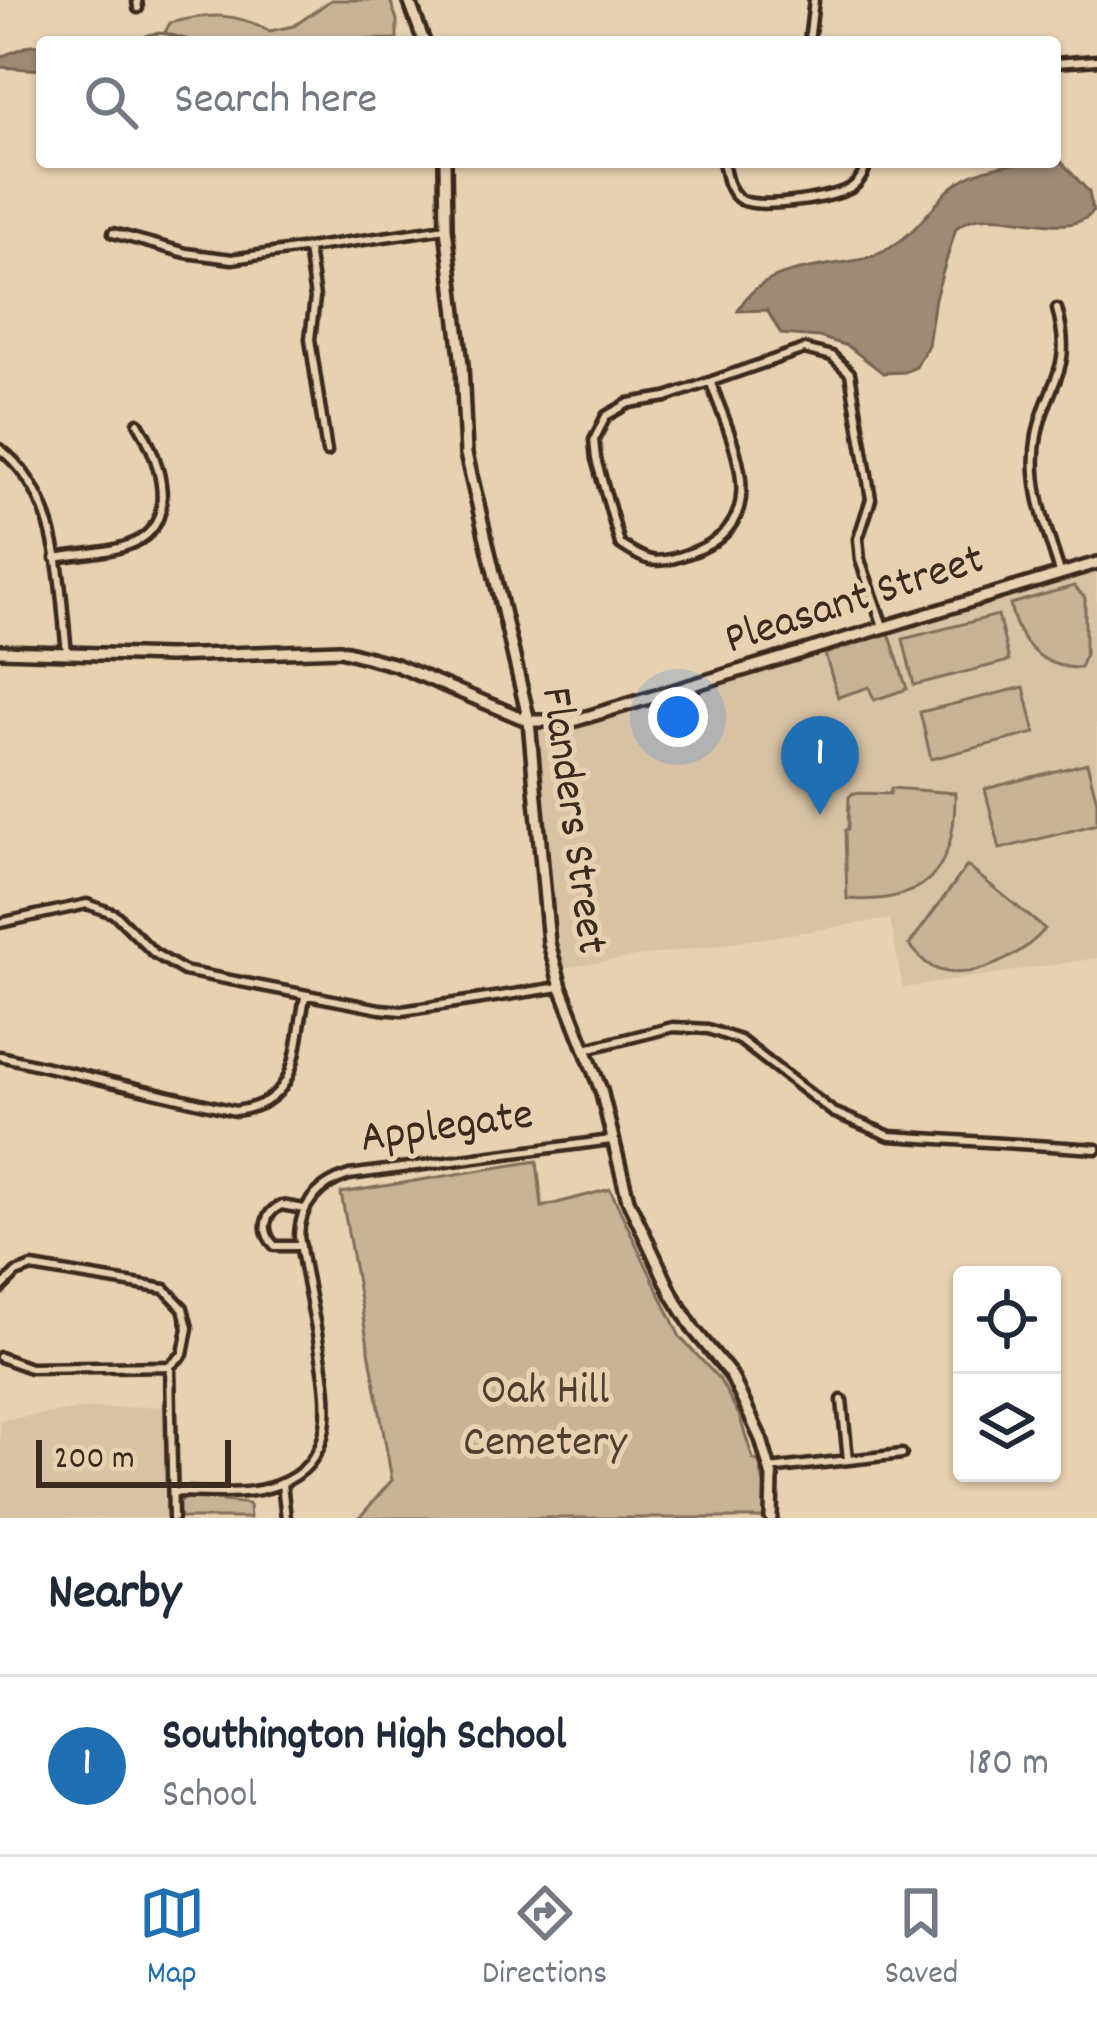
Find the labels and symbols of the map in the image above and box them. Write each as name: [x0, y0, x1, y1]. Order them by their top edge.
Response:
street label: Pleasant Street: [717, 530, 993, 674]
street label: Flanders Street: [521, 683, 621, 959]
your location: [648, 687, 708, 747]
pin: 1: [781, 716, 859, 815]
street label: Applegate: [356, 1085, 538, 1173]
park label: Oak Hill Cemetery: [463, 1361, 628, 1477]
scale bar: [36, 1434, 231, 1487]

